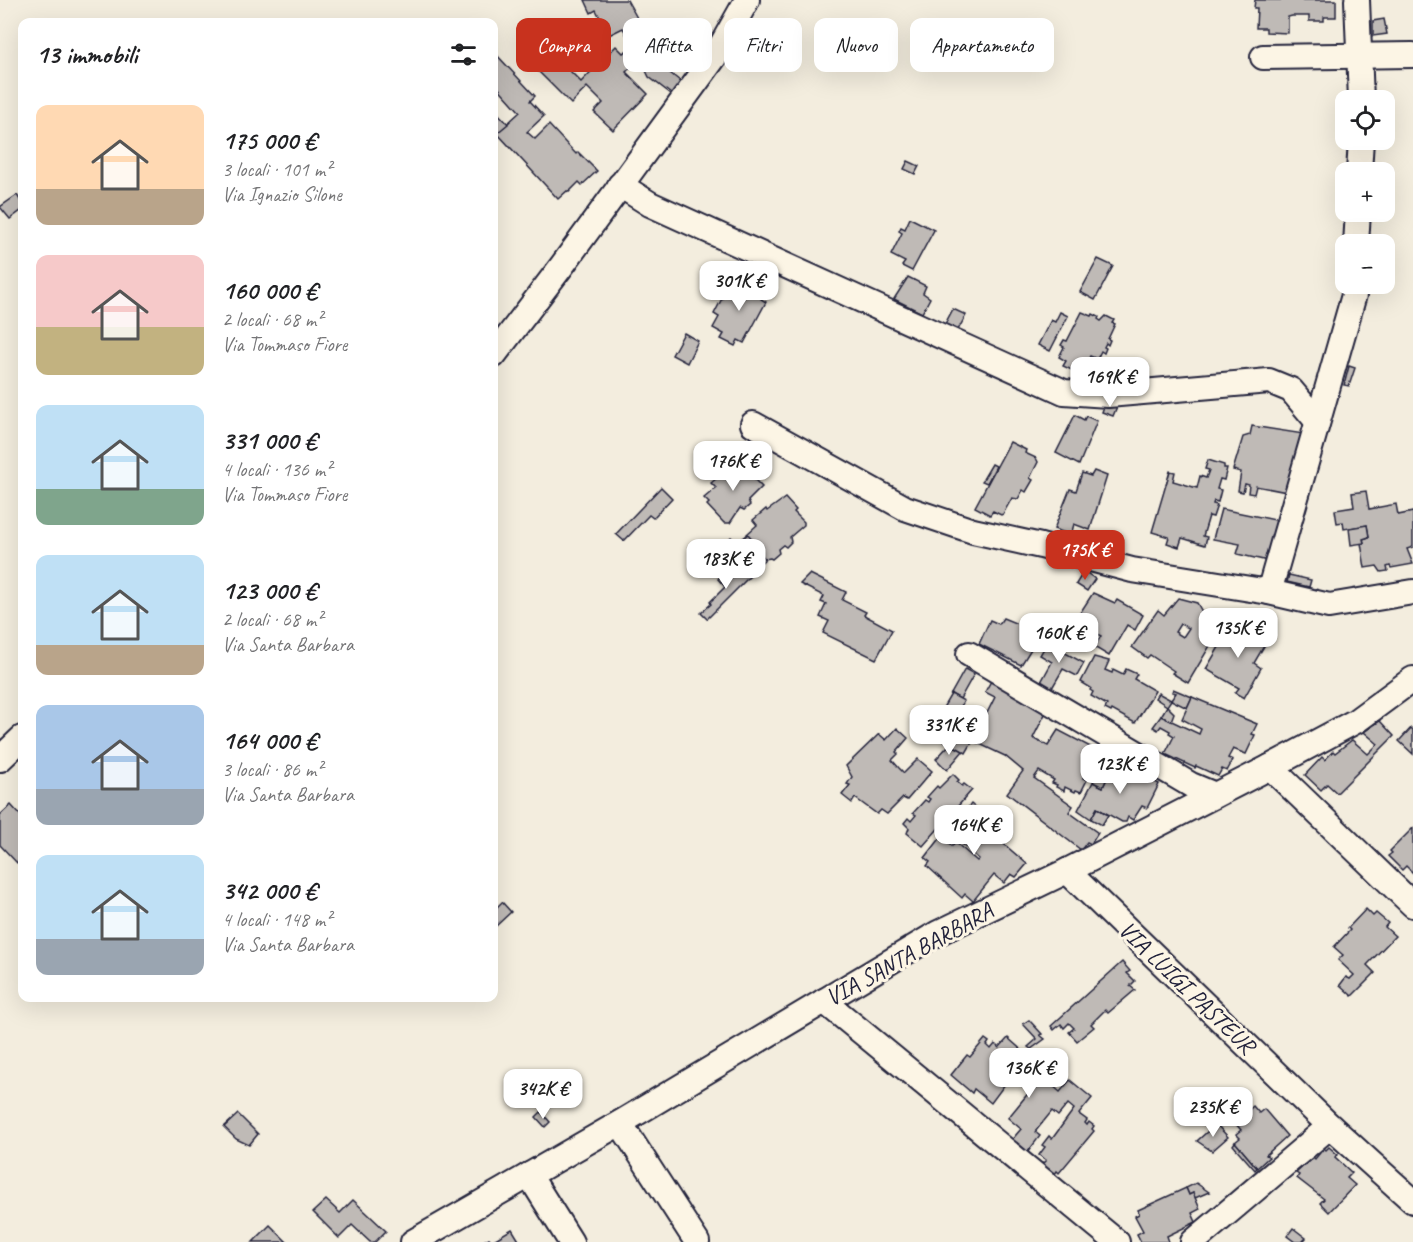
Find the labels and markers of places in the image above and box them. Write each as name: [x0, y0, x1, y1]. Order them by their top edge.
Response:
pin: 301K €: [690, 261, 788, 312]
pin: 169K €: [1061, 357, 1159, 408]
pin: 176K €: [684, 441, 782, 492]
pin: 175K €: [1036, 530, 1134, 581]
pin: 183K €: [677, 539, 775, 590]
pin: 135K €: [1189, 608, 1287, 659]
pin: 160K €: [1010, 613, 1108, 664]
pin: 331K €: [900, 705, 998, 756]
pin: 123K €: [1071, 744, 1169, 795]
pin: 164K €: [925, 805, 1023, 856]
pin: 136K €: [980, 1048, 1078, 1099]
pin: 342K €: [494, 1069, 592, 1120]
pin: 235K €: [1164, 1087, 1262, 1138]

